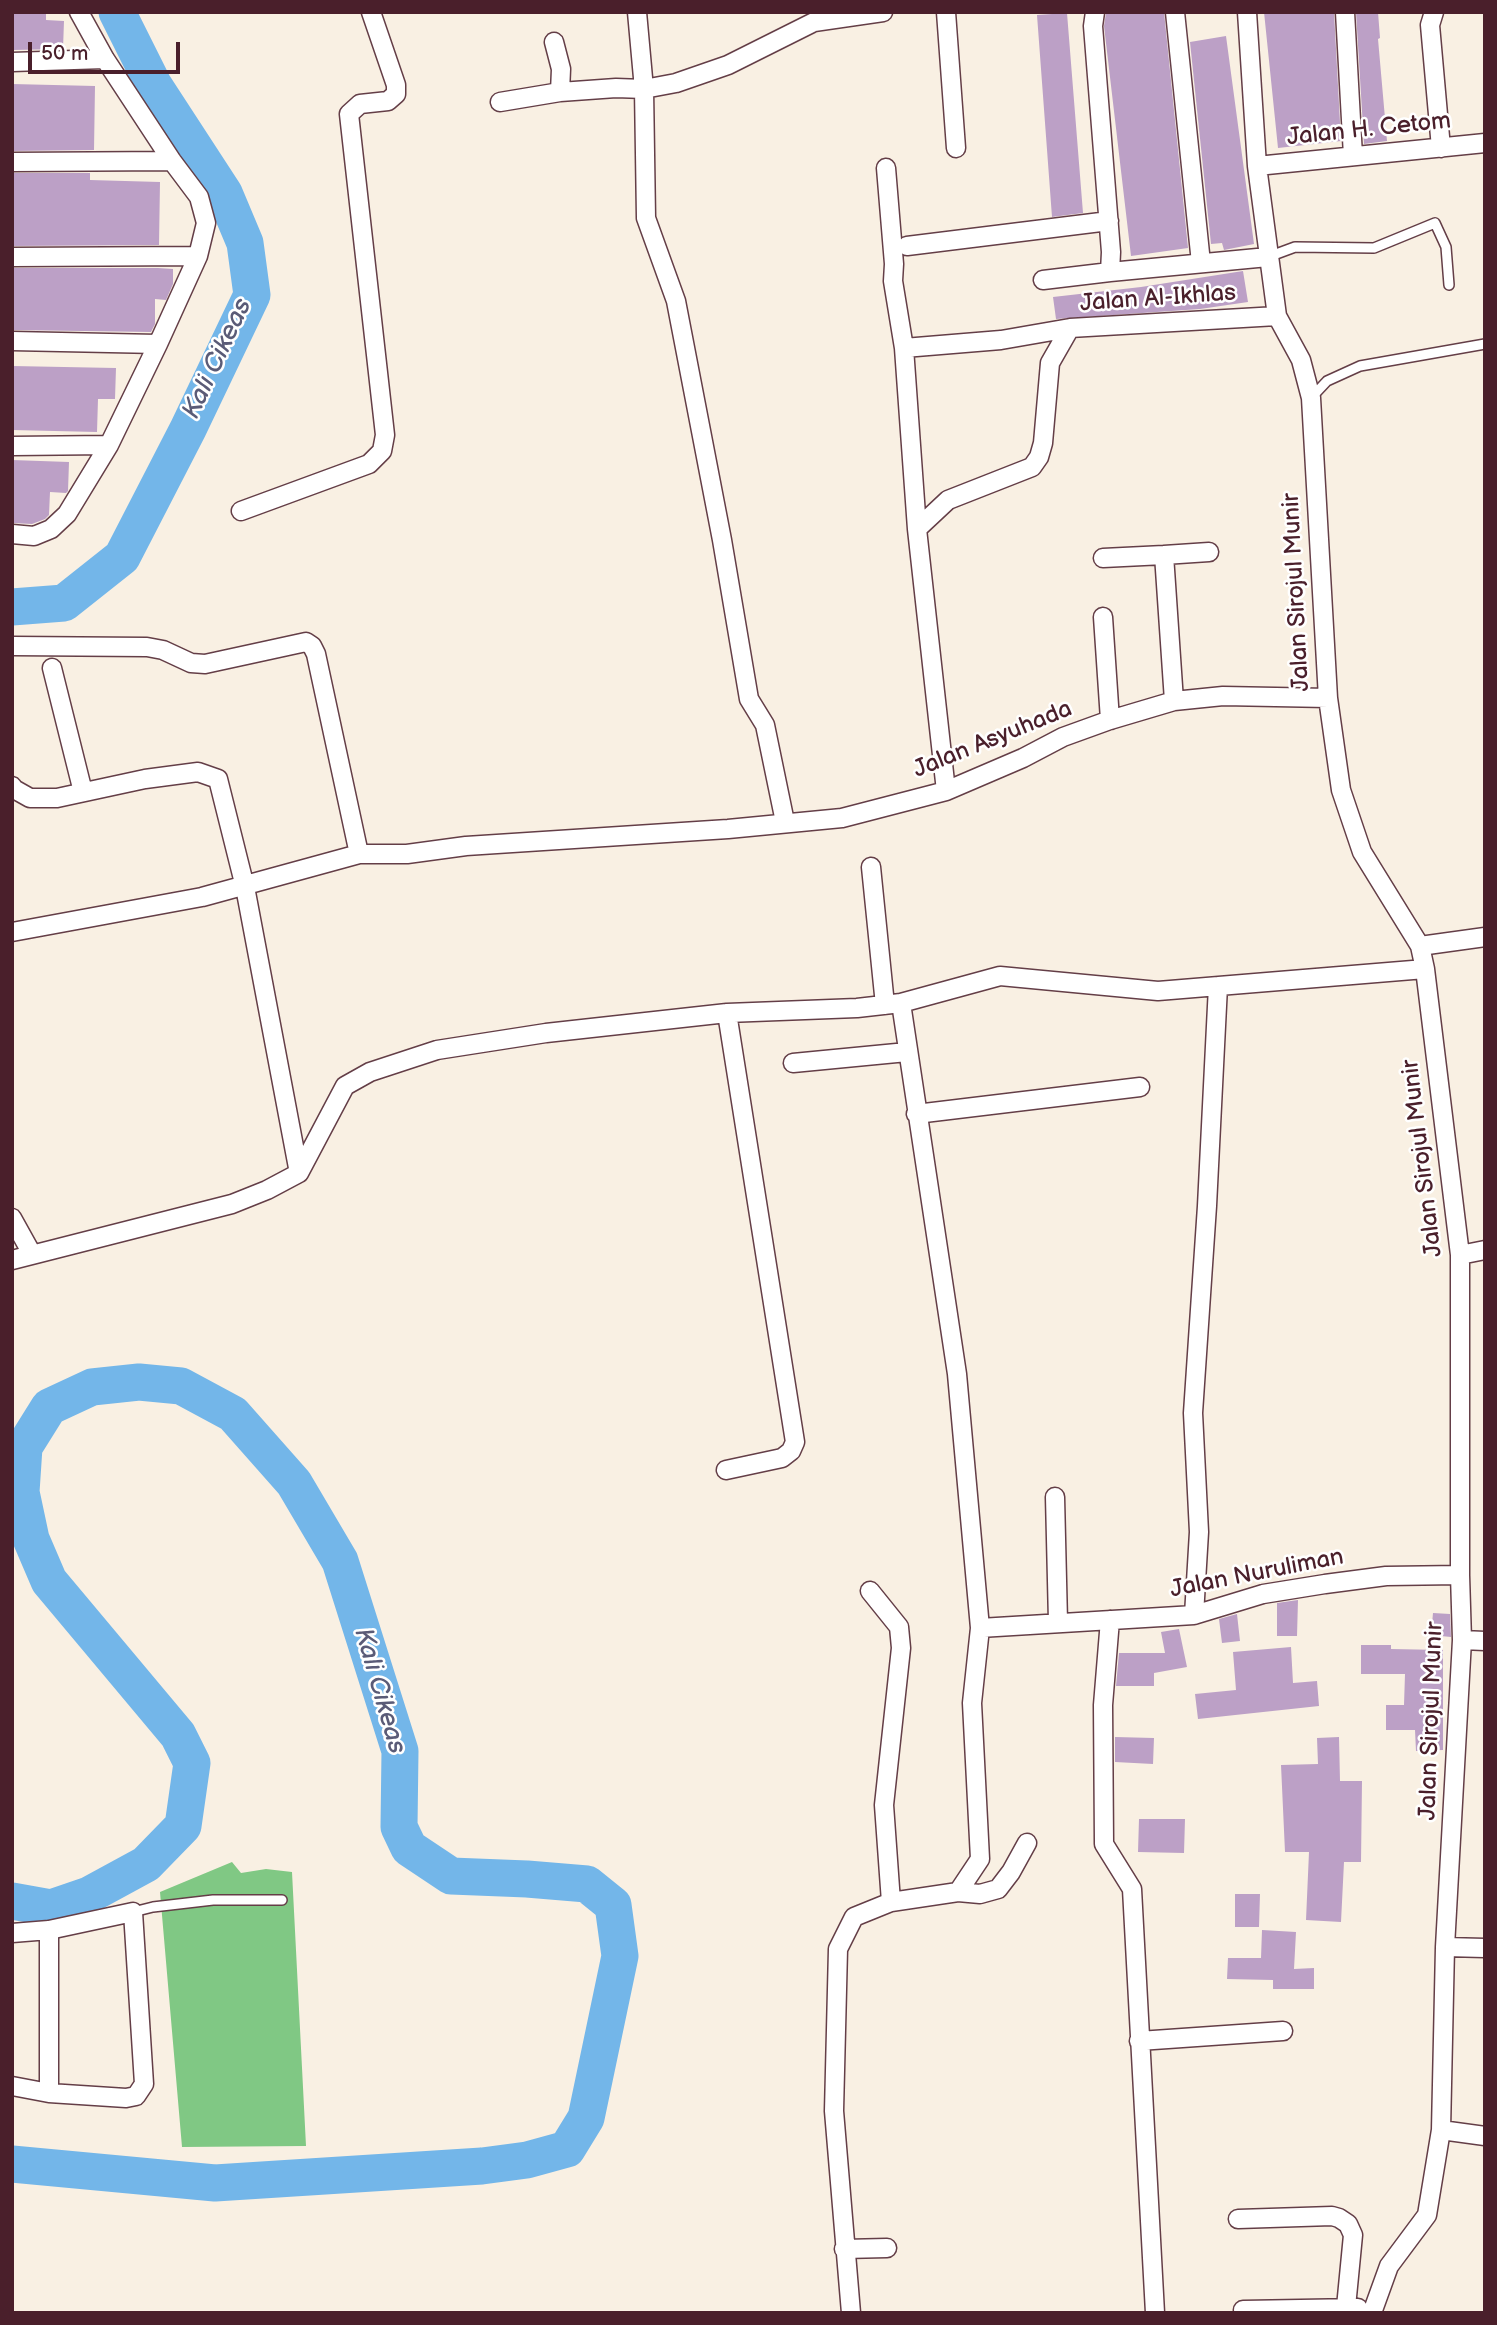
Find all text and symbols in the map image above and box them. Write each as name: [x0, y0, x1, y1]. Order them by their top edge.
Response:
scale bar: [32, 28, 184, 72]
text: 50 m: [41, 41, 88, 66]
street label: Jalan H. Cetom: [1286, 107, 1452, 153]
street label: Jalan Al-Ikhlas: [1079, 279, 1237, 319]
water label: Kali Cikeas: [177, 294, 259, 424]
street label: Jalan Sirojul Munir: [1277, 492, 1317, 692]
street label: Jalan Asyuhada: [909, 695, 1077, 785]
street label: Jalan Sirojul Munir: [1397, 1058, 1449, 1258]
street label: Jalan Nuruliman: [1168, 1543, 1346, 1605]
street label: Jalan Sirojul Munir: [1414, 1621, 1450, 1821]
water label: Kali Cikeas: [346, 1625, 412, 1757]

